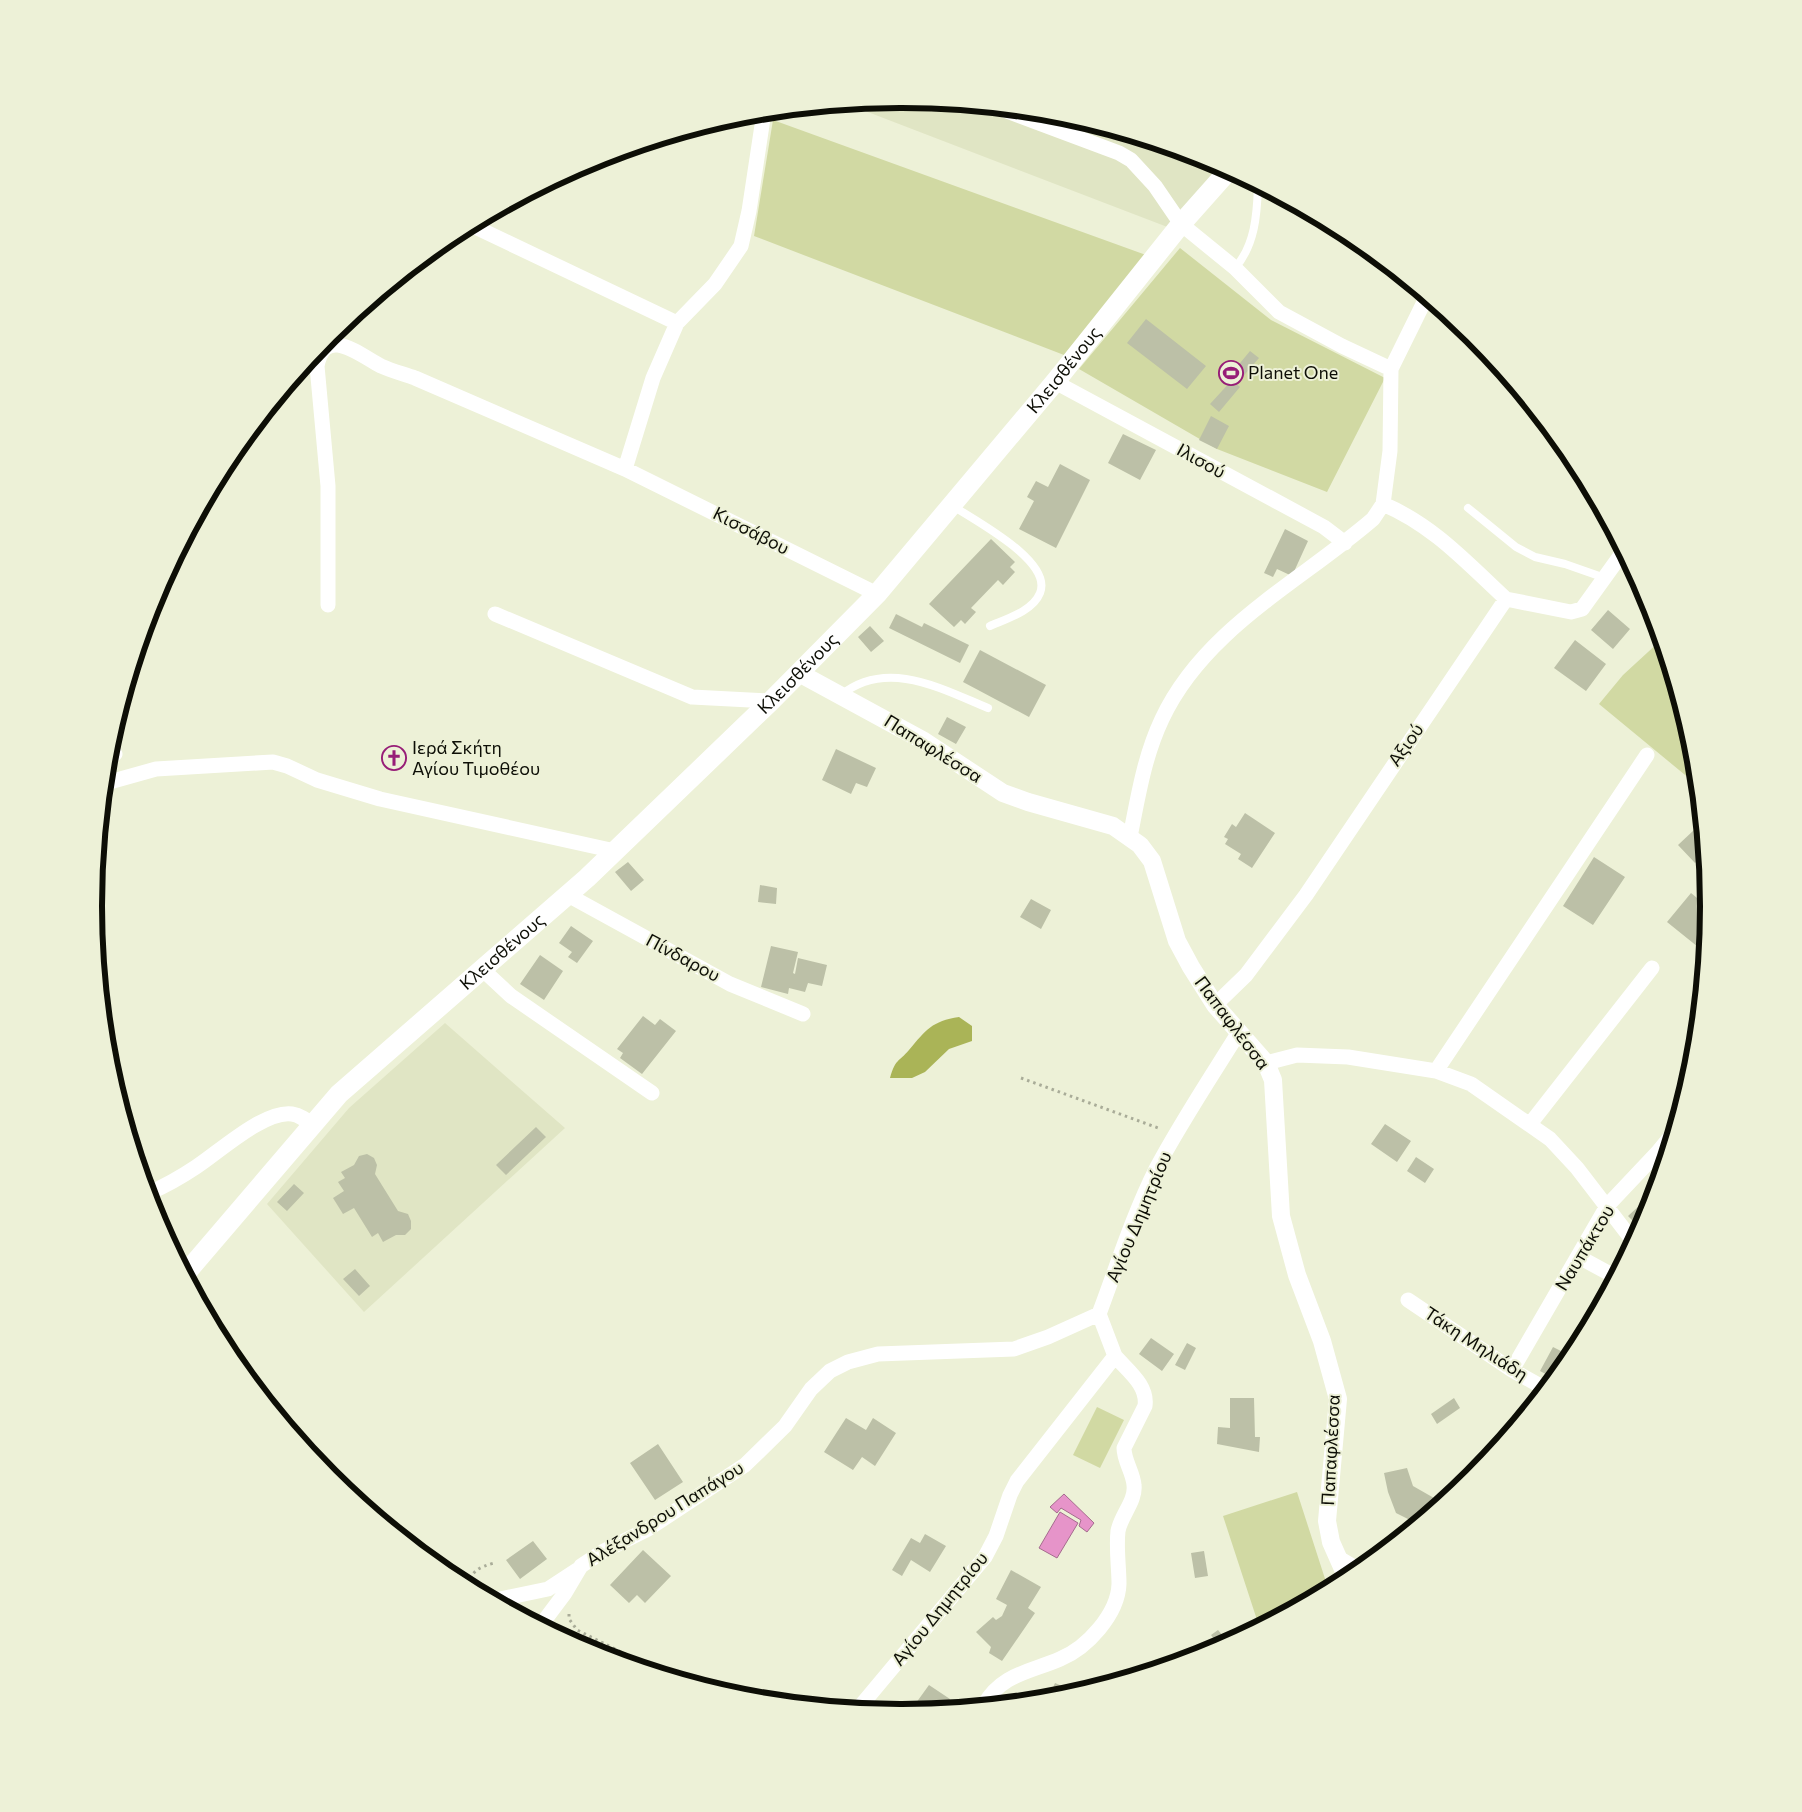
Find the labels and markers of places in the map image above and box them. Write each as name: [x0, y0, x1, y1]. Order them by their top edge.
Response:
sports icon: Planet One: [1218, 360, 1244, 386]
place label: Planet One: [1248, 361, 1338, 383]
place label: Ιερά Σκήτη Αγίου Τιμοθέου: [412, 736, 540, 779]
church icon: Ιερά Σκήτη Αγίου Τιμοθέου: [381, 745, 407, 771]

